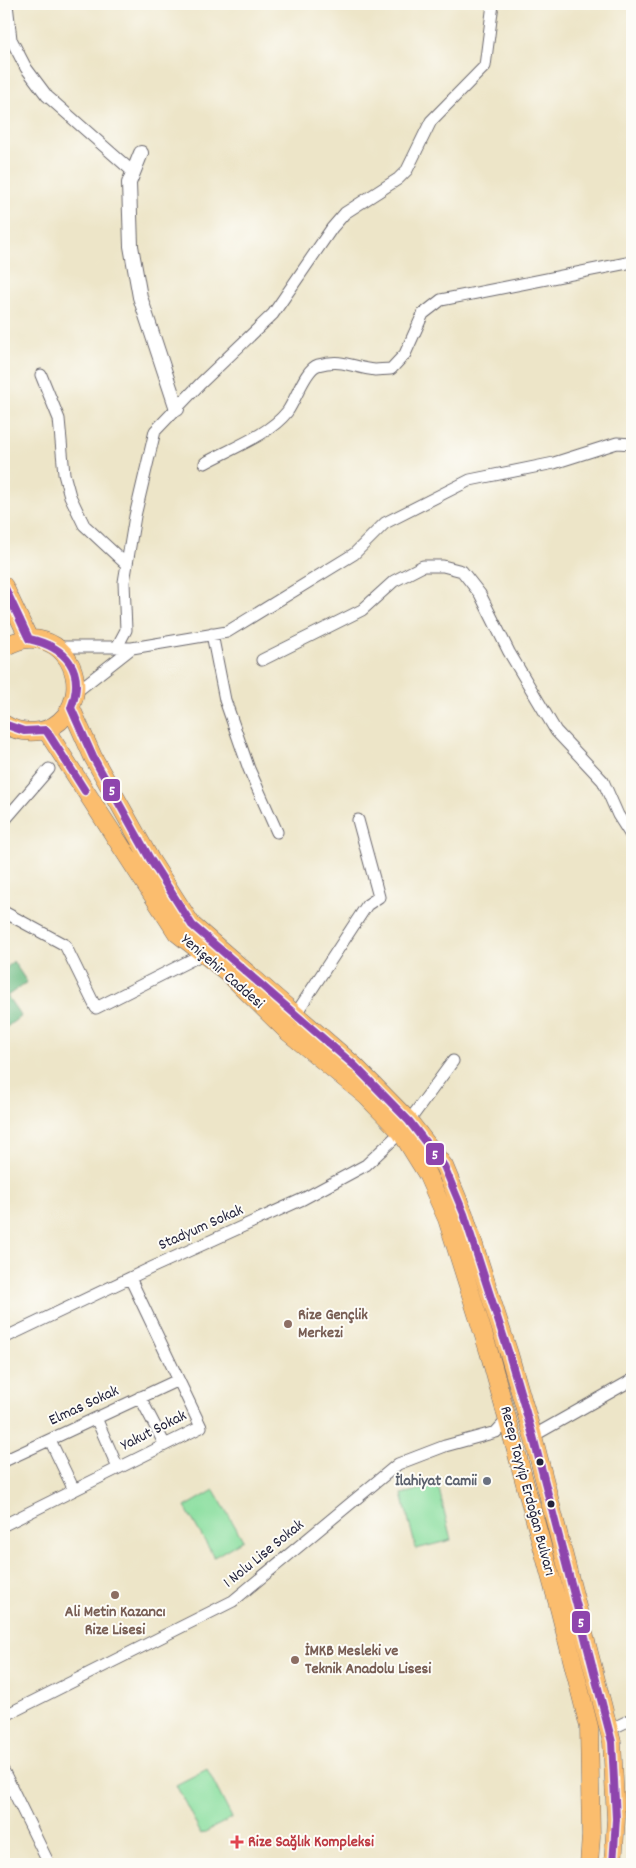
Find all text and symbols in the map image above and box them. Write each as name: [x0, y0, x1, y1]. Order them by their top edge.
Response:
line badge: 5: [102, 778, 121, 802]
text: 5: [109, 782, 116, 802]
street label: Yenişehir Caddesi: [175, 929, 269, 1015]
line badge: 5: [425, 1142, 445, 1166]
text: 5: [432, 1146, 439, 1166]
street label: Stadyum Sokak: [155, 1199, 247, 1257]
place label: Rize Gençlik Merkezi: [298, 1304, 368, 1345]
marker: Rize Gençlik Merkezi: [282, 1318, 294, 1330]
street label: Elmas Sokak: [45, 1380, 123, 1432]
street label: Recep Tayyip Erdoğan Bulvarı: [493, 1404, 561, 1579]
street label: Yakut Sokak: [117, 1405, 191, 1457]
unlabelled marker: [535, 1457, 545, 1467]
place label: İlahiyat Camii: [395, 1470, 477, 1493]
marker: İlahiyat Camii: [481, 1475, 493, 1487]
unlabelled marker: [546, 1499, 556, 1509]
street label: 1 Nolu Lise Sokak: [219, 1514, 309, 1594]
marker: Ali Metin Kazancı Rize Lisesi: [109, 1589, 121, 1601]
place label: Ali Metin Kazancı Rize Lisesi: [65, 1601, 165, 1642]
line badge: 5: [571, 1610, 591, 1634]
text: 5: [578, 1614, 585, 1634]
place label: İMKB Mesleki ve Teknik Anadolu Lisesi: [305, 1640, 431, 1681]
marker: İMKB Mesleki ve Teknik Anadolu Lisesi: [289, 1654, 301, 1666]
place label: Rize Sağlık Kompleksi: [248, 1831, 374, 1854]
marker: Rize Sağlık Kompleksi: [230, 1835, 244, 1849]

